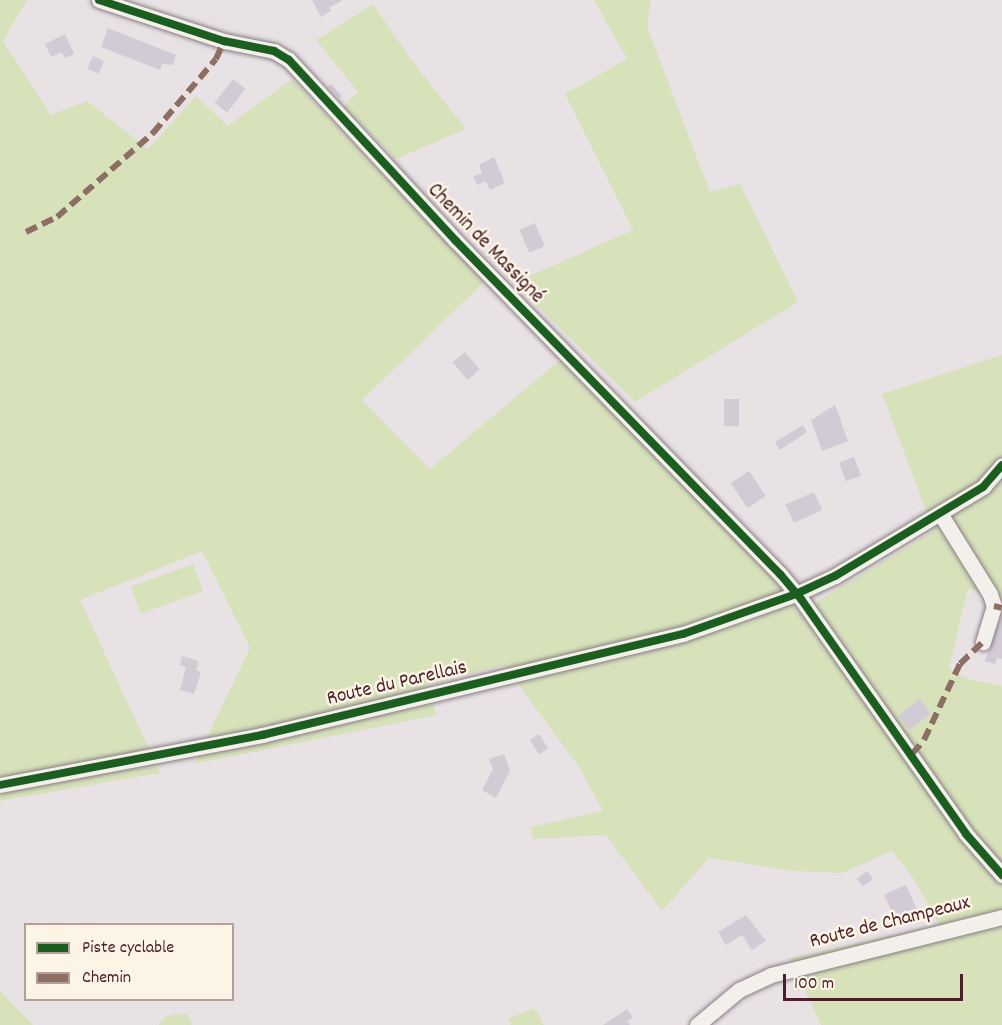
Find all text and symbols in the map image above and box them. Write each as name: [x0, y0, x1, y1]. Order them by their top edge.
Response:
street label: Chemin de Massigné: [421, 179, 549, 309]
street label: Route du Parellais: [324, 656, 470, 712]
street label: Route de Champeaux: [807, 891, 973, 955]
legend: [24, 923, 234, 1001]
text: Piste cyclable: [82, 936, 174, 961]
scale bar: [786, 962, 966, 1000]
text: Chemin: [82, 966, 131, 991]
text: 100 m: [794, 972, 834, 997]

